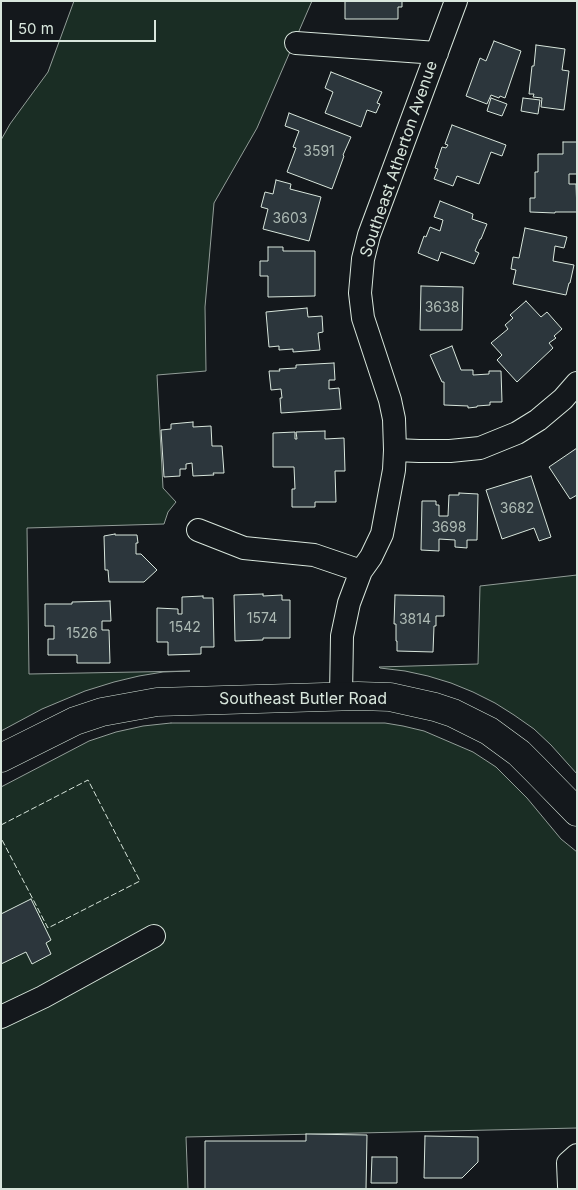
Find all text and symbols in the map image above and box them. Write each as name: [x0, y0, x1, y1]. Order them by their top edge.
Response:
scale bar: [12, 10, 159, 42]
text: 50 m: [18, 19, 54, 38]
street label: Southeast Atherton Avenue: [356, 58, 442, 260]
house number: 3591: [303, 144, 335, 160]
house number: 3603: [273, 211, 307, 227]
house number: 3638: [425, 300, 459, 316]
house number: 3682: [500, 501, 534, 517]
house number: 3698: [432, 520, 466, 536]
house number: 1574: [247, 611, 277, 627]
house number: 3814: [399, 612, 431, 628]
house number: 1542: [169, 620, 201, 636]
house number: 1526: [66, 626, 98, 642]
street label: Southeast Butler Road: [219, 689, 387, 709]

